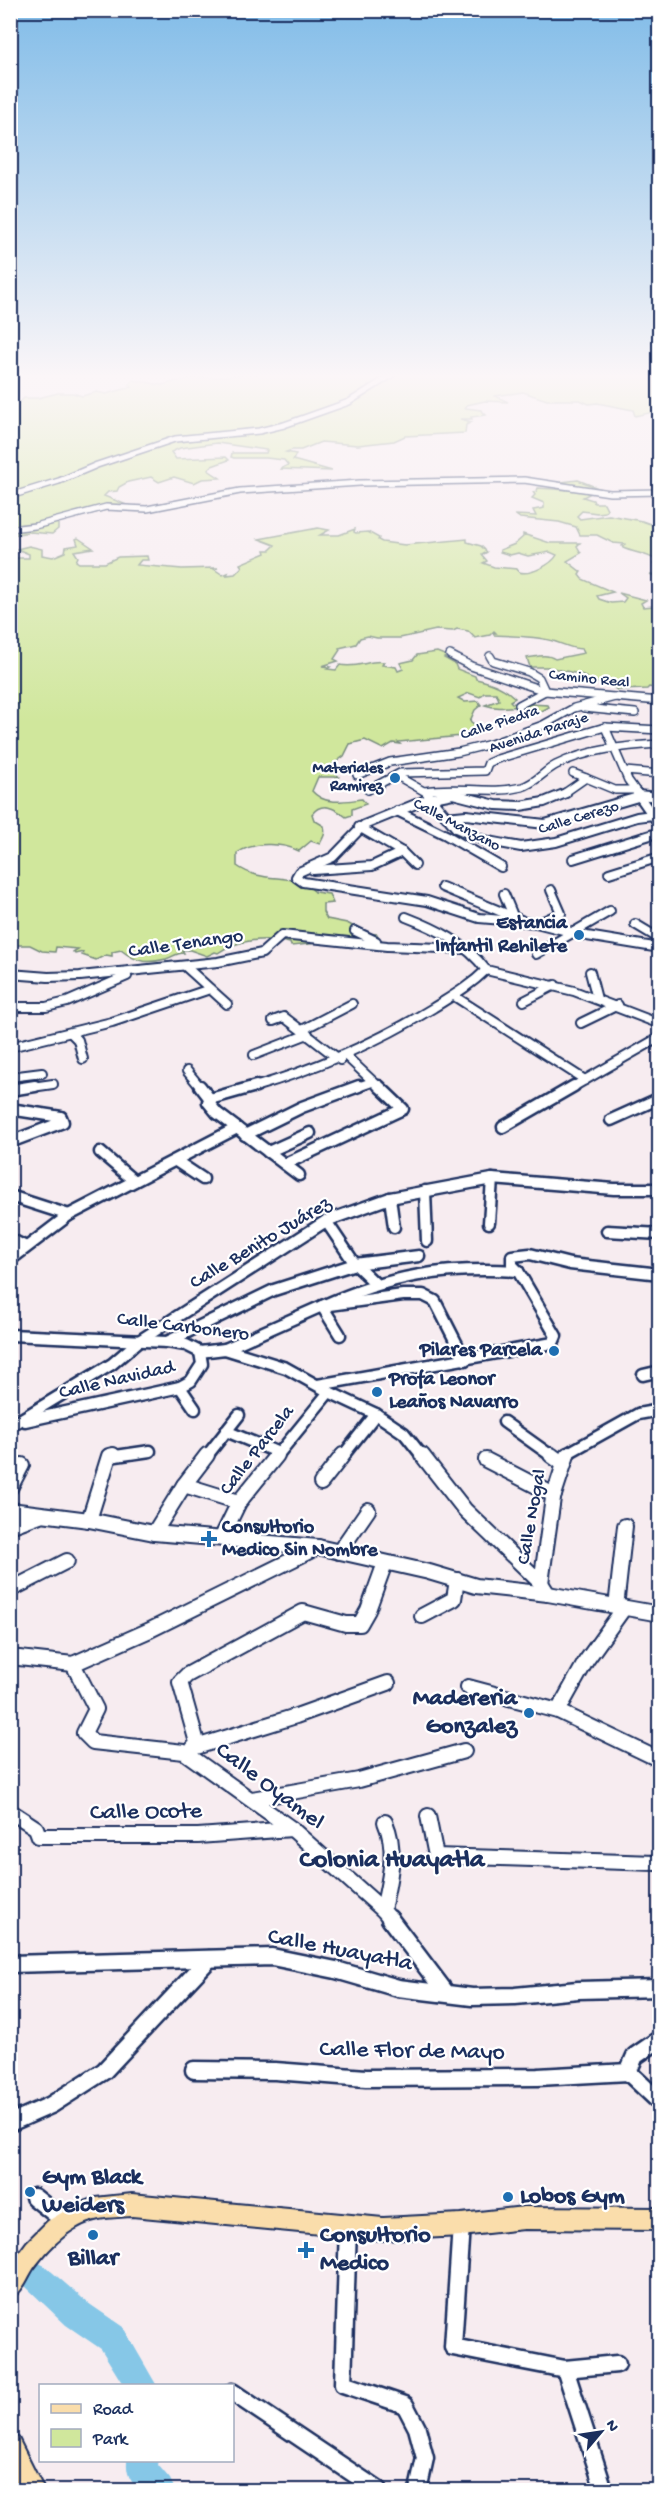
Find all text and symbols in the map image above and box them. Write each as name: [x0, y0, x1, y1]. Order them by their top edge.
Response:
street label: Camino Real: [548, 666, 630, 694]
street label: Calle Piedra: [458, 702, 543, 746]
street label: Avenida Paraje: [487, 709, 592, 759]
place label: Materiales Ramirez: [313, 760, 384, 797]
marker: Materiales Ramirez: [388, 771, 402, 785]
street label: Calle Manzano: [409, 795, 503, 857]
street label: Calle Cerezo: [537, 798, 621, 840]
place label: Estancia Infantil Rehilete: [435, 913, 568, 959]
street label: Calle Tenango: [127, 926, 245, 964]
marker: Estancia Infantil Rehilete: [572, 928, 586, 942]
street label: Calle Benito Juárez: [186, 1192, 337, 1295]
street label: Calle Carbonero: [116, 1308, 250, 1348]
place label: Pilares Parcela: [419, 1340, 543, 1363]
marker: Pilares Parcela: [547, 1344, 561, 1358]
street label: Calle Navidad: [57, 1356, 179, 1405]
place label: Profa Leonor Leaños Navarro: [388, 1369, 519, 1415]
marker: Profa Leonor Leaños Navarro: [370, 1385, 384, 1399]
street label: Calle Parcela: [216, 1401, 301, 1500]
street label: Calle Nogal: [513, 1468, 553, 1566]
place label: Consultorio Medico Sin Nombre: [221, 1517, 378, 1563]
marker: Consultorio Medico Sin Nombre: [200, 1530, 218, 1548]
place label: Madereria Gonzalez: [413, 1685, 519, 1742]
marker: Madereria Gonzalez: [522, 1706, 536, 1720]
street label: Calle Oyamel: [209, 1737, 329, 1837]
street label: Calle Ocote: [90, 1798, 203, 1828]
district label: Colonia Huayatla: [300, 1846, 486, 1877]
street label: Calle Huayatla: [265, 1923, 415, 1979]
street label: Calle Flor de Mayo: [319, 2036, 505, 2068]
place label: Gym Black Weiders: [41, 2164, 145, 2221]
place label: Lobos Gym: [520, 2183, 625, 2212]
marker: Gym Black Weiders: [23, 2185, 37, 2199]
marker: Lobos Gym: [501, 2190, 515, 2204]
place label: Consultorio Medico: [320, 2222, 431, 2279]
marker: Billar: [86, 2228, 100, 2242]
marker: Consultorio Medico: [297, 2241, 315, 2259]
place label: Billar: [67, 2245, 120, 2274]
legend: [39, 2384, 234, 2462]
text: Road: [93, 2400, 134, 2421]
north arrow: [571, 2402, 631, 2462]
text: N: [600, 2417, 622, 2436]
text: Park: [92, 2430, 129, 2451]

